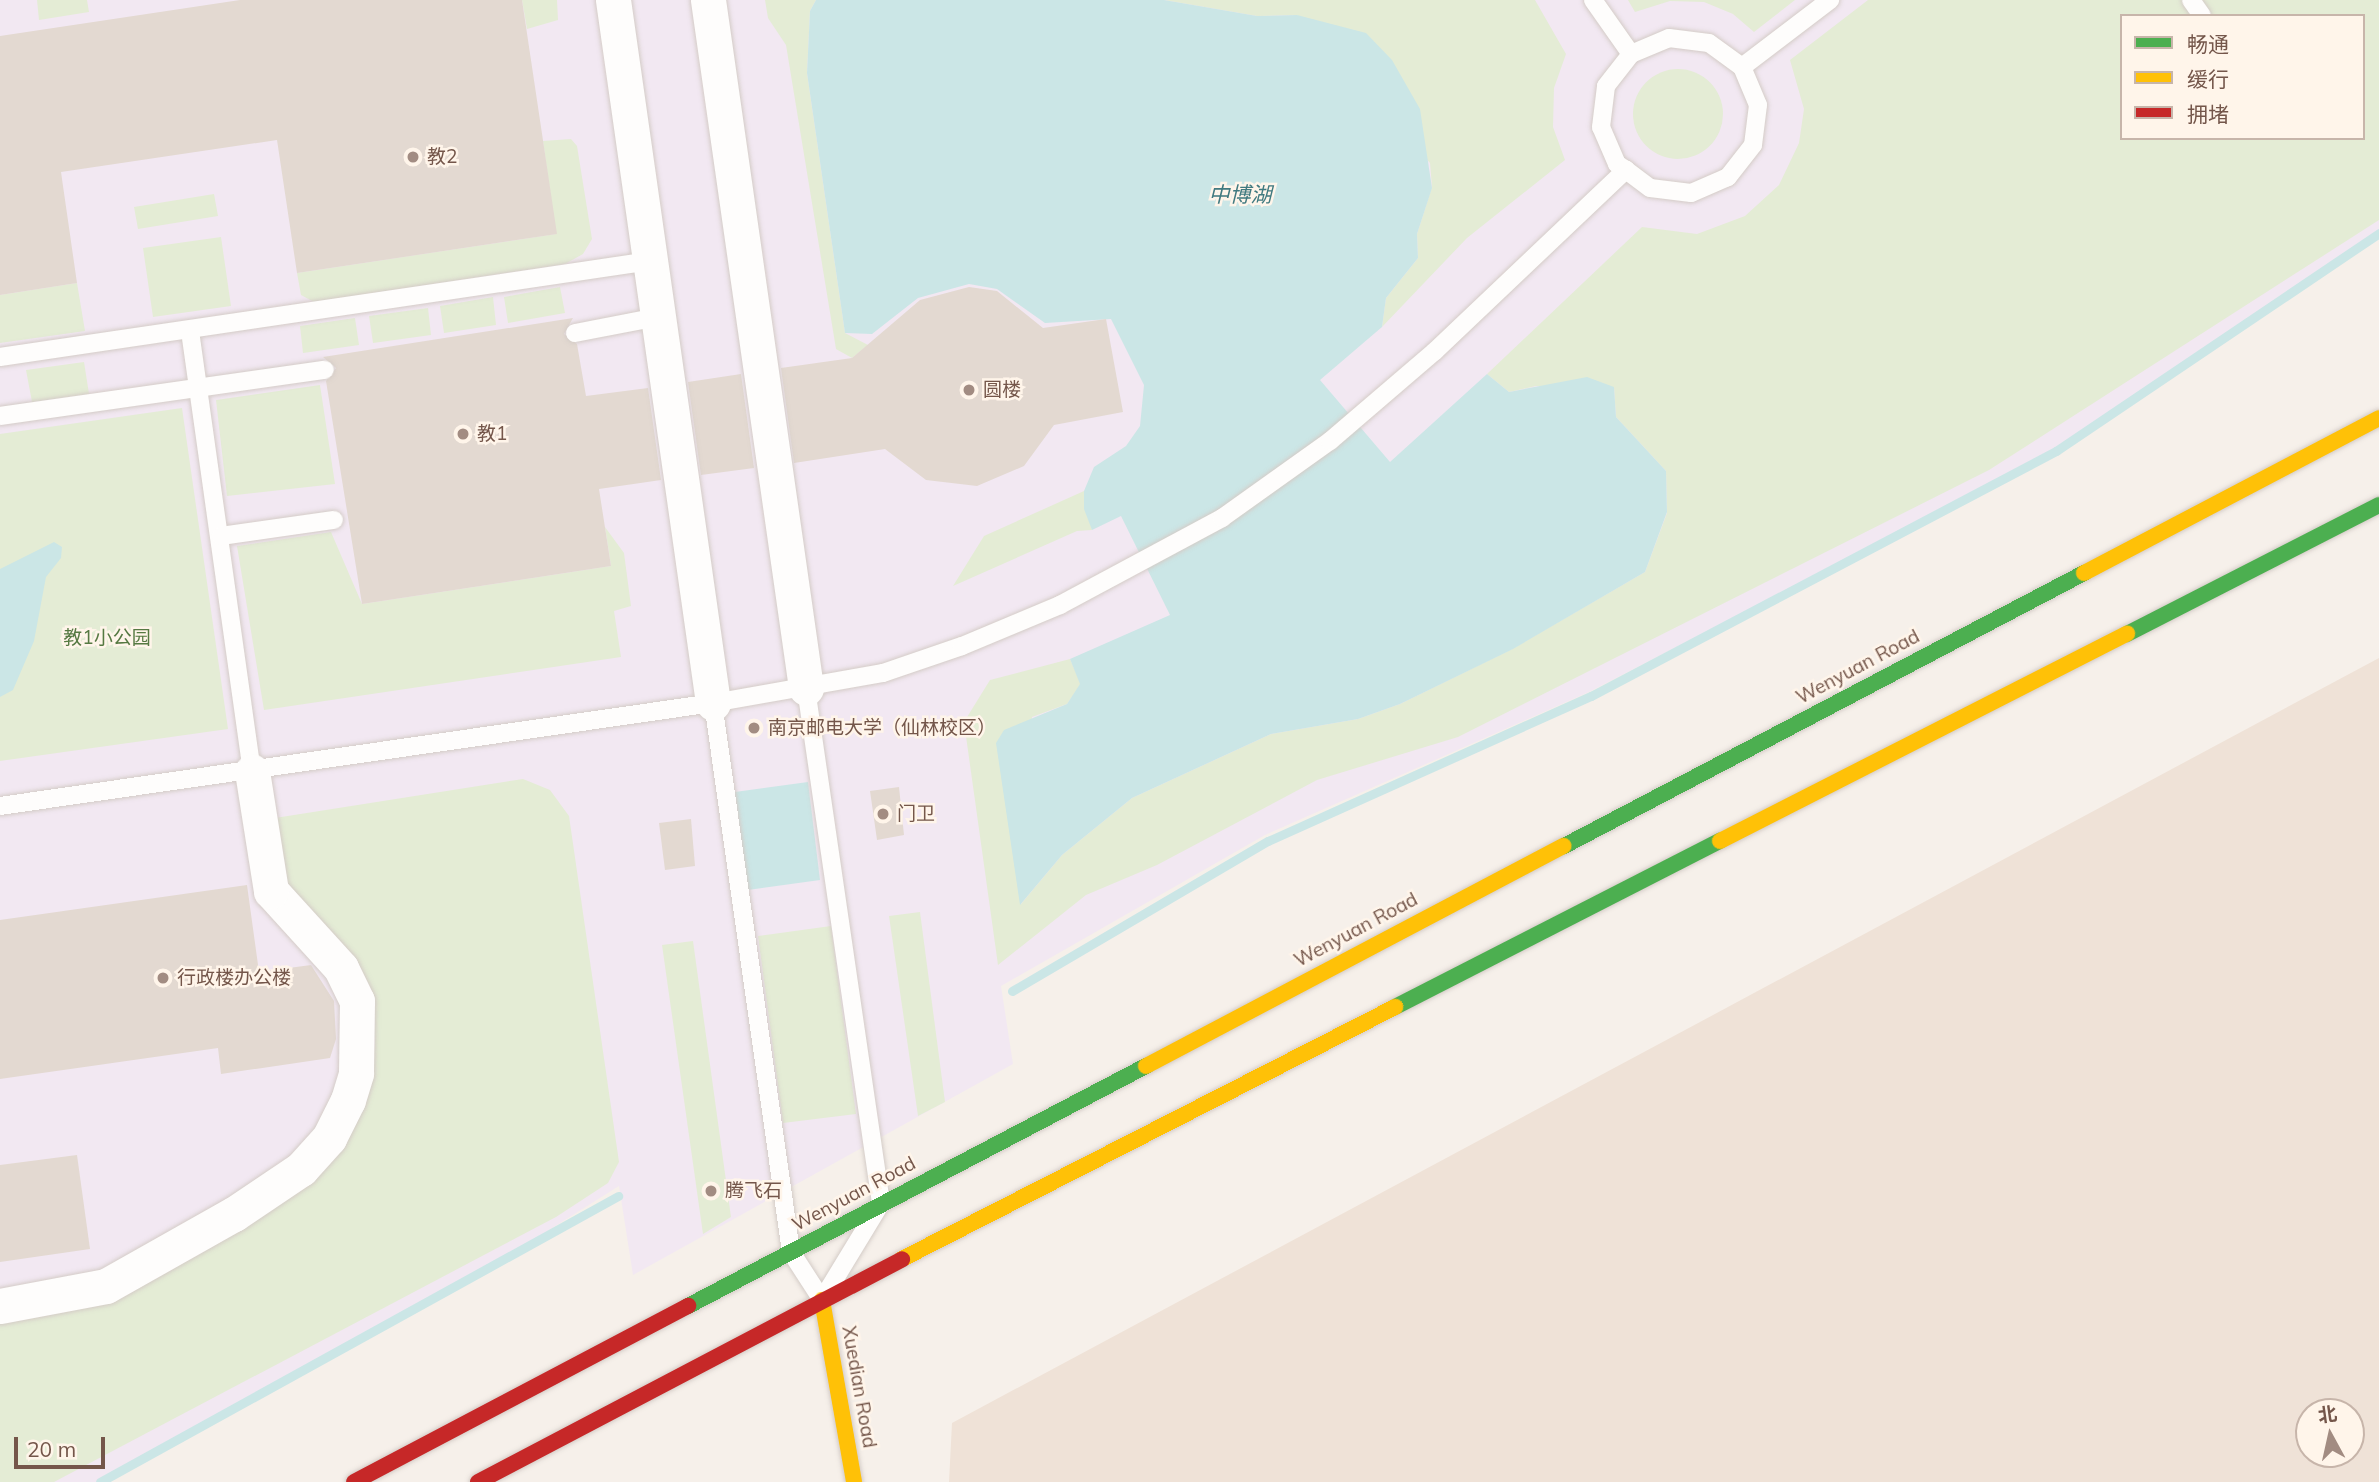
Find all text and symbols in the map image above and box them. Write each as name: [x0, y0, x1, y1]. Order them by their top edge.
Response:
legend: [2120, 14, 2365, 140]
text: 畅通: [2187, 31, 2229, 57]
text: 缓行: [2187, 66, 2229, 92]
text: 拥堵: [2187, 101, 2229, 127]
place label: 教2: [427, 146, 457, 168]
marker: 教2: [405, 149, 421, 165]
water label: 中博湖: [1209, 181, 1271, 207]
place label: 圆楼: [983, 379, 1021, 401]
marker: 圆楼: [961, 382, 977, 398]
place label: 教1: [477, 423, 507, 445]
marker: 教1: [455, 426, 471, 442]
street label: Wenyuan Road: [1792, 625, 1924, 709]
park label: 教1小公园: [63, 627, 151, 649]
place label: 南京邮电大学（仙林校区）: [768, 717, 996, 739]
marker: 南京邮电大学（仙林校区）: [746, 720, 762, 736]
place label: 门卫: [897, 803, 935, 825]
marker: 门卫: [875, 806, 891, 822]
street label: Wenyuan Road: [1290, 888, 1422, 972]
place label: 行政楼办公楼: [177, 967, 291, 989]
marker: 行政楼办公楼: [155, 970, 171, 986]
street label: Wenyuan Road: [788, 1152, 920, 1236]
place label: 腾飞石: [725, 1180, 782, 1202]
marker: 腾飞石: [703, 1183, 719, 1199]
street label: Xuedian Road: [837, 1324, 881, 1450]
north arrow: [2295, 1398, 2365, 1468]
text: 北: [2316, 1401, 2338, 1427]
scale bar: [18, 1422, 108, 1466]
text: 20 m: [27, 1436, 76, 1462]

